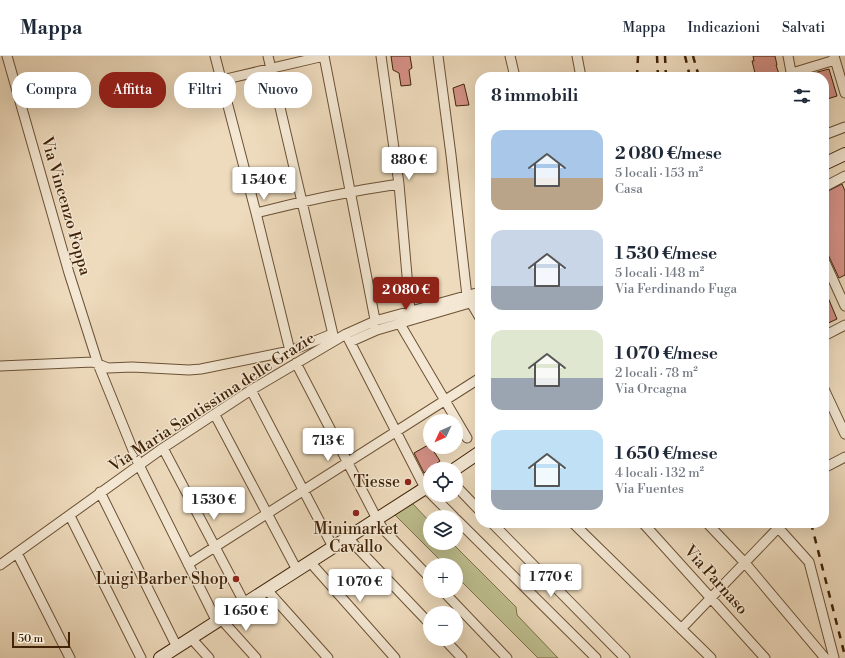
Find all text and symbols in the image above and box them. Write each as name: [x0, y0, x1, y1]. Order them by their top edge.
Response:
text: Mappa: [20, 16, 82, 40]
text: Mappa: [623, 19, 665, 37]
text: Indicazioni: [687, 19, 760, 37]
text: Salvati: [782, 19, 825, 37]
chip: Compra: [12, 72, 91, 108]
chip: Affitta: [99, 72, 166, 108]
chip: Filtri: [174, 72, 236, 108]
chip: Nuovo: [244, 72, 312, 108]
text: 8 immobili: [491, 85, 578, 107]
icon: filters: [791, 85, 813, 107]
street label: Via Vincenzo Foppa: [36, 133, 96, 278]
text: 2 080 €/mese: [615, 143, 722, 165]
icon: home: [523, 146, 571, 194]
pin: 880 €: [381, 147, 437, 181]
text: 880 €: [391, 152, 427, 168]
text: 5 locali · 153 m²: [615, 165, 703, 181]
pin: 1 540 €: [227, 167, 301, 201]
text: 1 540 €: [241, 172, 287, 188]
text: Casa: [615, 181, 643, 197]
text: 1 530 €/mese: [615, 243, 717, 265]
icon: home: [523, 246, 571, 294]
text: 5 locali · 148 m²: [615, 265, 704, 281]
pin: 2 080 €: [369, 277, 443, 311]
text: Via Ferdinando Fuga: [615, 281, 737, 297]
text: 2 080 €: [382, 282, 430, 298]
street label: Via Maria Santissima delle Grazie: [104, 328, 319, 477]
text: 1 070 €/mese: [615, 343, 718, 365]
icon: home: [523, 346, 571, 394]
text: 2 locali · 78 m²: [615, 365, 698, 381]
text: Via Orcagna: [615, 381, 687, 397]
north arrow: [423, 414, 463, 454]
map controls: [423, 414, 463, 646]
pin: 713 €: [300, 428, 356, 462]
text: 713 €: [312, 433, 344, 449]
text: 1 650 €/mese: [615, 443, 718, 465]
icon: home: [523, 446, 571, 494]
button: locate: [423, 462, 463, 502]
text: 4 locali · 132 m²: [615, 465, 704, 481]
place label: Tiesse: [353, 472, 400, 492]
marker: Tiesse: [403, 477, 413, 487]
text: Via Fuentes: [615, 481, 684, 497]
pin: 1 530 €: [177, 487, 251, 521]
text: 1 530 €: [192, 492, 236, 508]
marker: Minimarket Cavallo: [351, 508, 361, 518]
button: layers: [423, 510, 463, 550]
place label: Minimarket Cavallo: [313, 519, 399, 557]
street label: Via Parnaso: [679, 541, 752, 619]
button: +: [423, 558, 463, 598]
pin: 1 770 €: [514, 564, 588, 598]
place label: Luigi Barber Shop: [96, 569, 228, 589]
pin: 1 070 €: [323, 569, 397, 603]
text: 1 770 €: [529, 569, 573, 585]
marker: Luigi Barber Shop: [231, 574, 241, 584]
text: 1 070 €: [338, 574, 382, 590]
pin: 1 650 €: [209, 598, 283, 632]
text: 1 650 €: [224, 603, 268, 619]
button: −: [423, 606, 463, 646]
scale bar: [12, 630, 70, 649]
text: 50 m: [18, 632, 43, 646]

